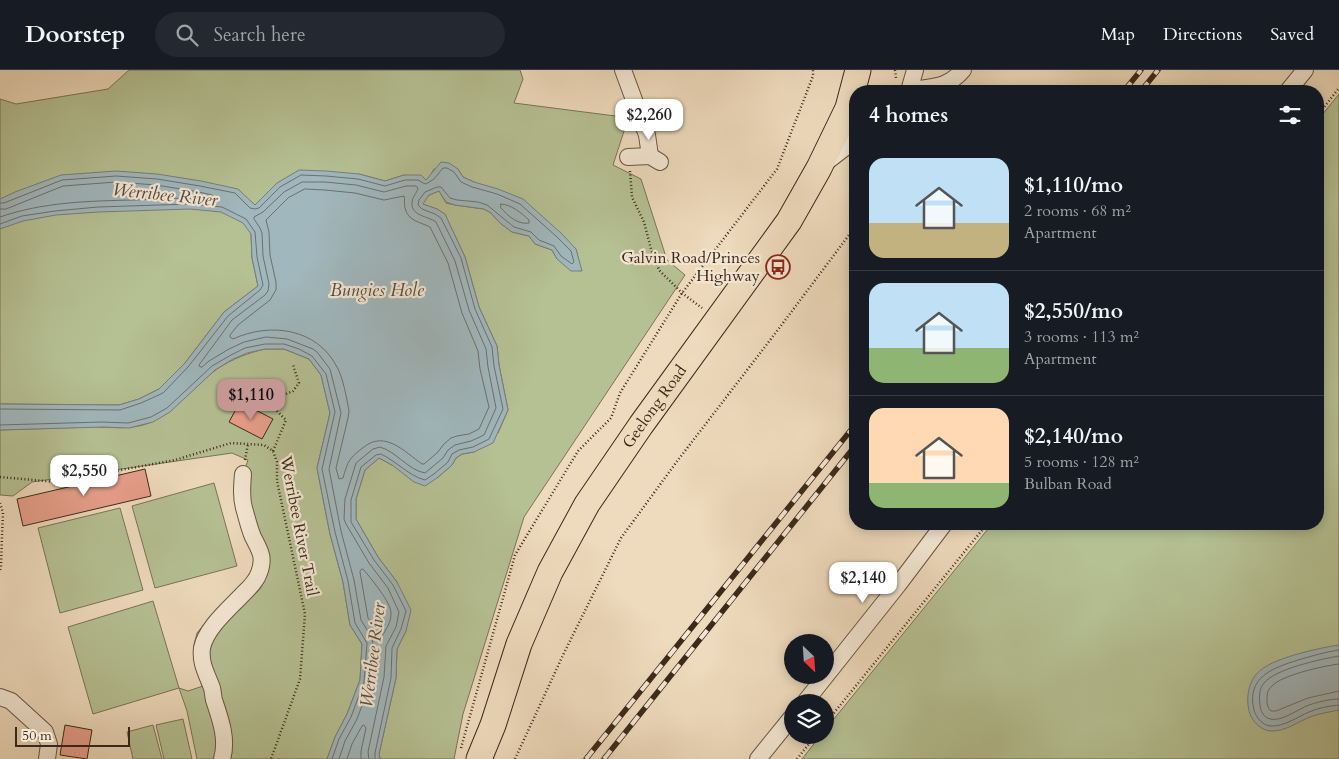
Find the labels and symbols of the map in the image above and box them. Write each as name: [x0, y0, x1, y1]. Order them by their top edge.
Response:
pin: $2,260: [608, 98, 690, 141]
water label: Werribee River: [111, 177, 220, 213]
place label: Galvin Road/Princes Highway: [621, 247, 761, 287]
bus stop icon: Galvin Road/Princes Highway: [765, 254, 791, 280]
water label: Bungies Hole: [330, 278, 425, 303]
street label: Geelong Road: [617, 360, 692, 453]
pin: $1,110: [210, 378, 292, 421]
street label: Werribee River Trail: [274, 453, 323, 598]
pin: $2,550: [43, 454, 125, 497]
pin: $2,140: [822, 562, 904, 604]
water label: Werribee River: [354, 600, 392, 709]
north arrow: [784, 634, 834, 684]
scale bar: [15, 724, 130, 747]

